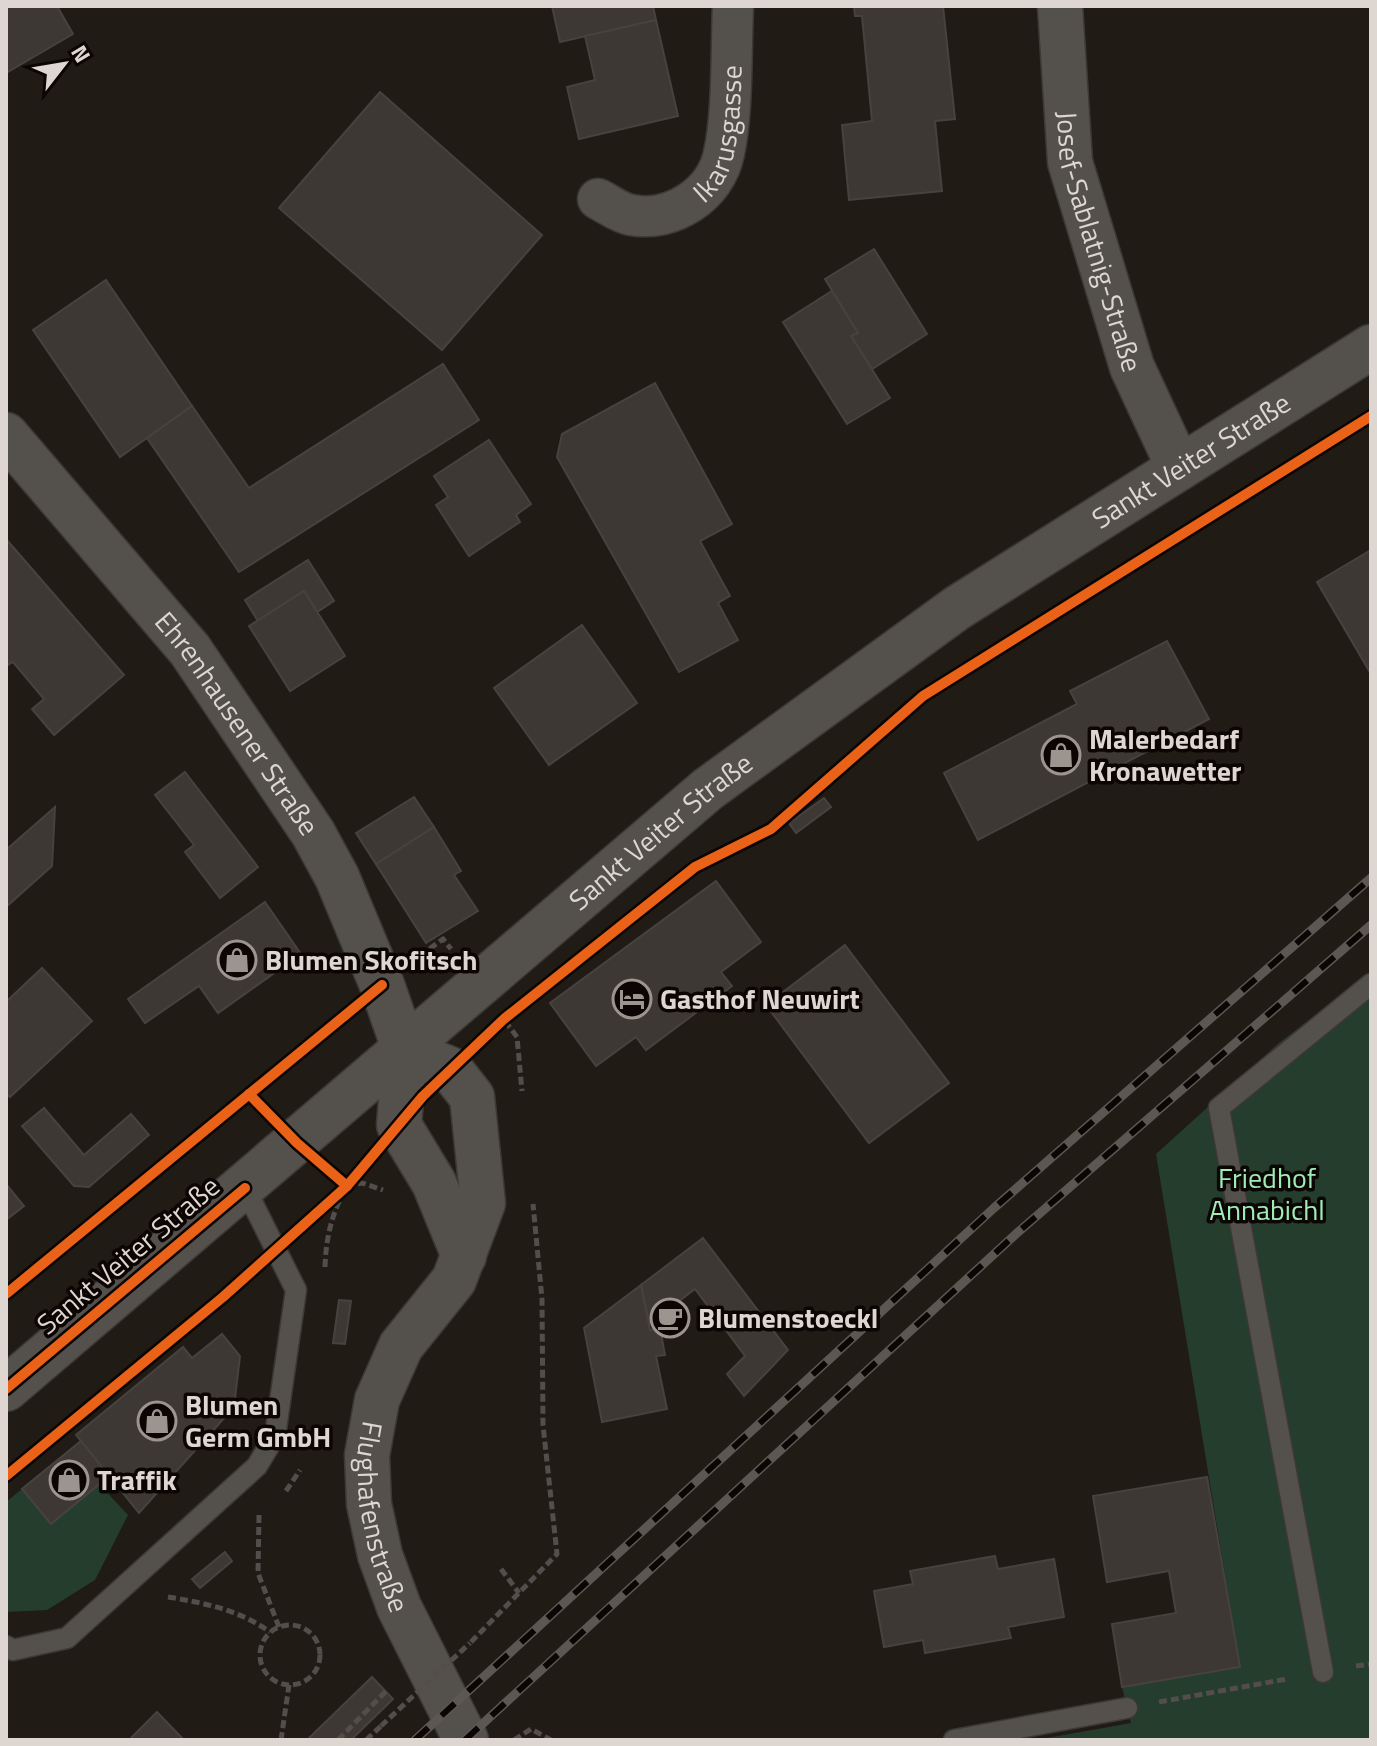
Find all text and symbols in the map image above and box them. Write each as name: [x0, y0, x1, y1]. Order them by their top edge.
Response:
north arrow: [24, 24, 104, 104]
text: N: [63, 38, 100, 69]
street label: Ikarusgasse: [683, 65, 753, 212]
street label: Josef-Sablatnig-Straße: [1046, 110, 1154, 377]
street label: Sankt Veiter Straße: [1083, 381, 1299, 539]
street label: Ehrenhausener Straße: [145, 601, 330, 844]
place label: Malerbedarf Kronawetter: [1089, 717, 1241, 792]
shop icon: Malerbedarf Kronawetter: [1040, 734, 1082, 776]
street label: Sankt Veiter Straße: [559, 742, 761, 920]
place label: Blumen Skofitsch: [265, 938, 477, 981]
shop icon: Blumen Skofitsch: [216, 939, 258, 981]
place label: Gasthof Neuwirt: [660, 977, 860, 1020]
hotel icon: Gasthof Neuwirt: [611, 978, 653, 1020]
park label: Friedhof Annabichl: [1209, 1156, 1325, 1231]
street label: Sankt Veiter Straße: [27, 1165, 229, 1344]
place label: Blumenstoeckl: [698, 1296, 878, 1339]
cafe icon: Blumenstoeckl: [649, 1297, 691, 1339]
place label: Blumen Germ GmbH: [185, 1383, 331, 1458]
shop icon: Blumen Germ GmbH: [136, 1400, 178, 1442]
street label: Flughafenstraße: [346, 1418, 421, 1618]
place label: Traffik: [97, 1458, 177, 1501]
shop icon: Traffik: [48, 1459, 90, 1501]

